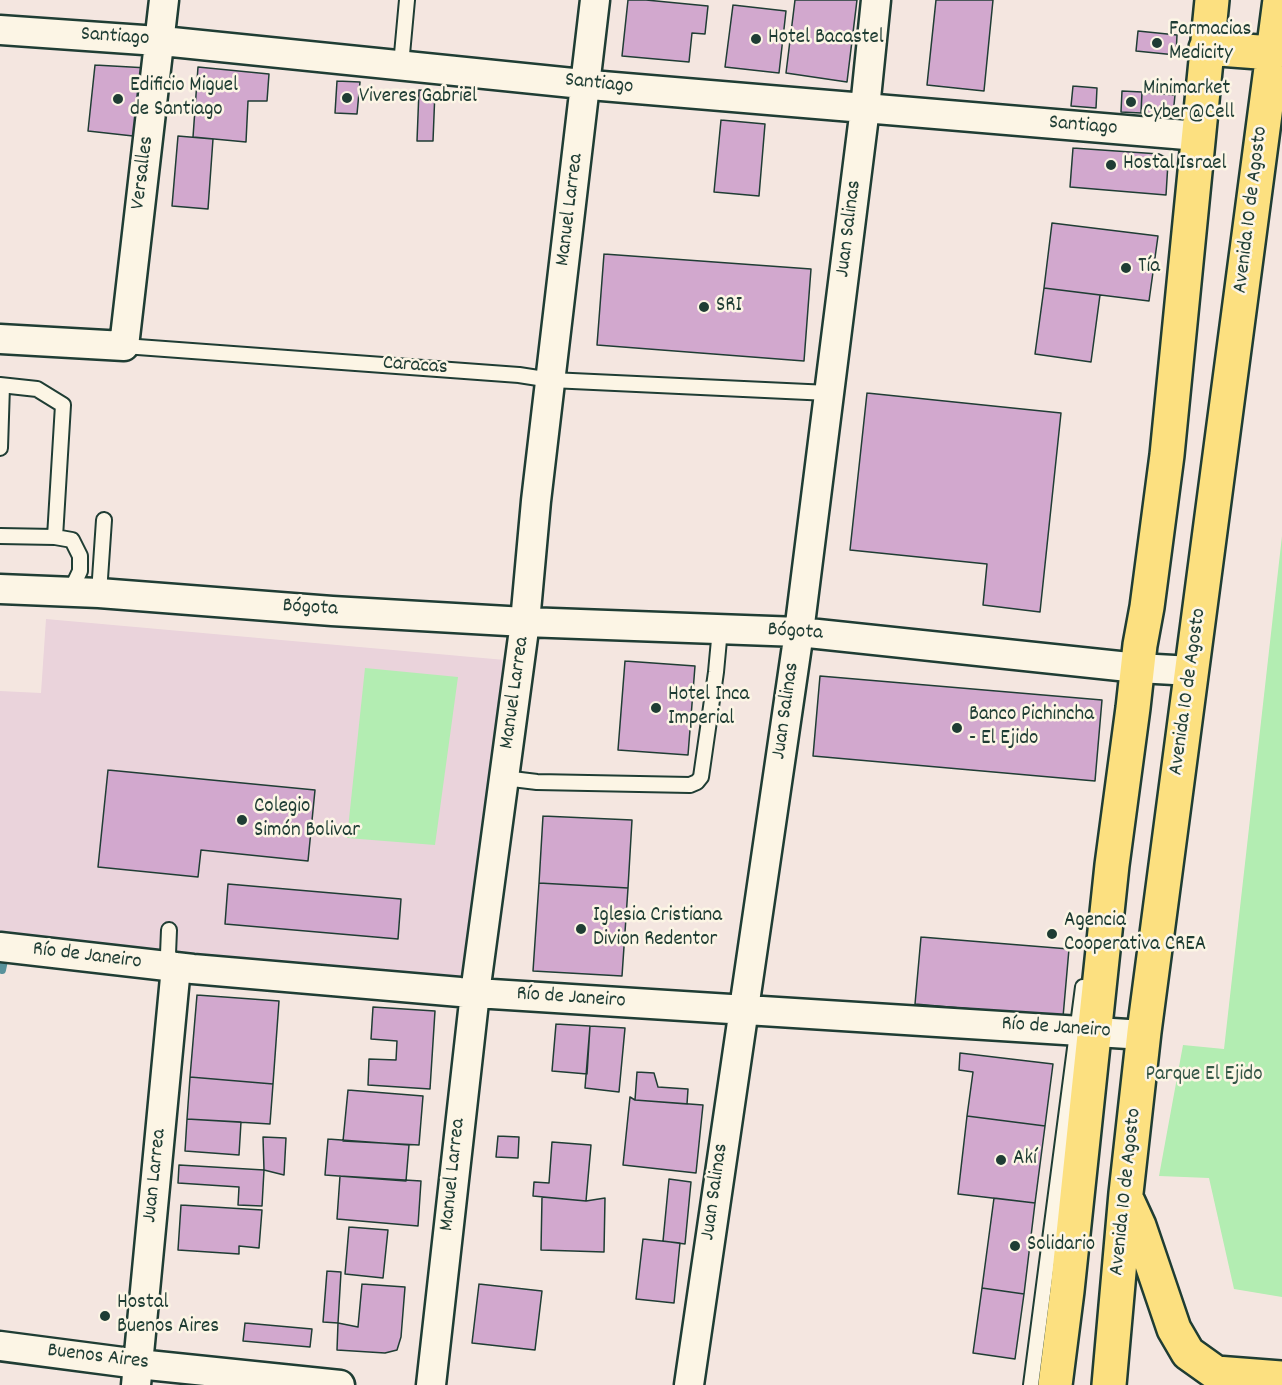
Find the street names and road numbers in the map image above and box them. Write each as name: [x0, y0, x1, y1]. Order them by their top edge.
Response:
street label: Santiago: [80, 23, 150, 53]
street label: Santiago: [563, 69, 635, 101]
street label: Santiago: [1048, 111, 1118, 143]
street label: Avenida 10 de Agosto: [1229, 125, 1275, 295]
street label: Versalles: [127, 135, 161, 211]
street label: Manuel Larrea: [552, 152, 590, 268]
street label: Juan Salinas: [832, 179, 868, 279]
street label: Caracas: [382, 352, 448, 382]
street label: Bógota: [281, 594, 339, 624]
street label: Avenida 10 de Agosto: [1165, 607, 1213, 777]
street label: Bógota: [766, 618, 824, 648]
street label: Manuel Larrea: [496, 635, 536, 751]
street label: Juan Salinas: [768, 661, 806, 761]
street label: Río de Janeiro: [31, 938, 143, 976]
street label: Río de Janeiro: [515, 983, 627, 1015]
street label: Río de Janeiro: [1000, 1013, 1112, 1045]
street label: Avenida 10 de Agosto: [1106, 1107, 1148, 1277]
street label: Manuel Larrea: [436, 1117, 472, 1233]
street label: Juan Larrea: [139, 1128, 173, 1224]
street label: Juan Salinas: [697, 1142, 735, 1242]
street label: Buenos Aires: [46, 1339, 150, 1377]

